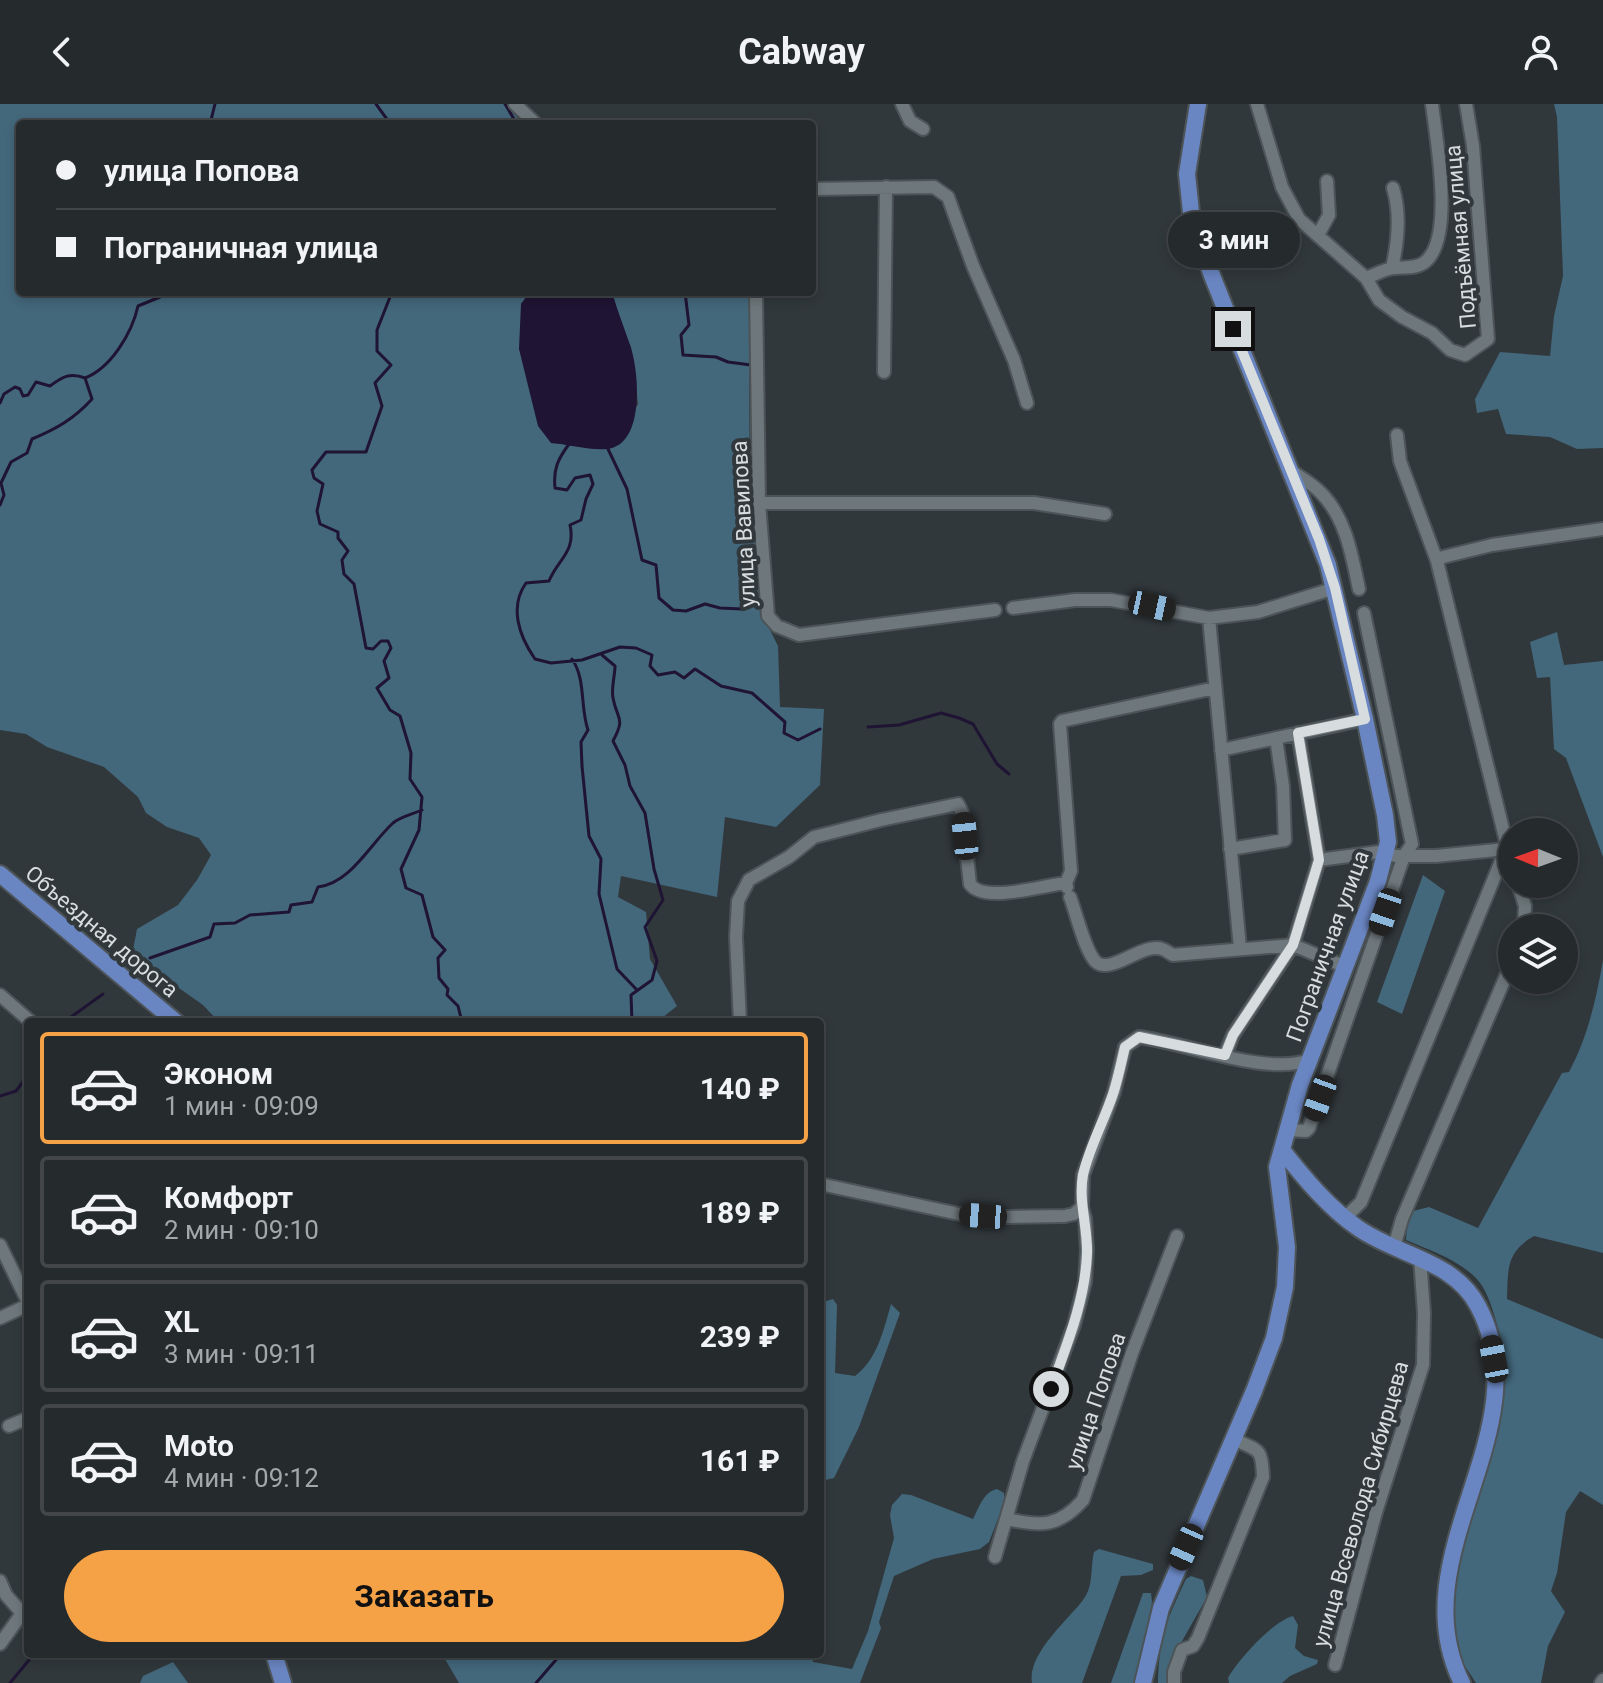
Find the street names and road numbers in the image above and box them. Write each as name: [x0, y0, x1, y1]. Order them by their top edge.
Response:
street label: Подъёмная улица: [1440, 144, 1481, 330]
street label: улица Вавилова: [727, 440, 760, 608]
street label: Пограничная улица: [1281, 847, 1374, 1045]
street label: Объездная дорога: [20, 860, 183, 1002]
street label: улица Попова: [1060, 1329, 1131, 1473]
street label: улица Всеволода Сибирцева: [1308, 1358, 1413, 1650]

